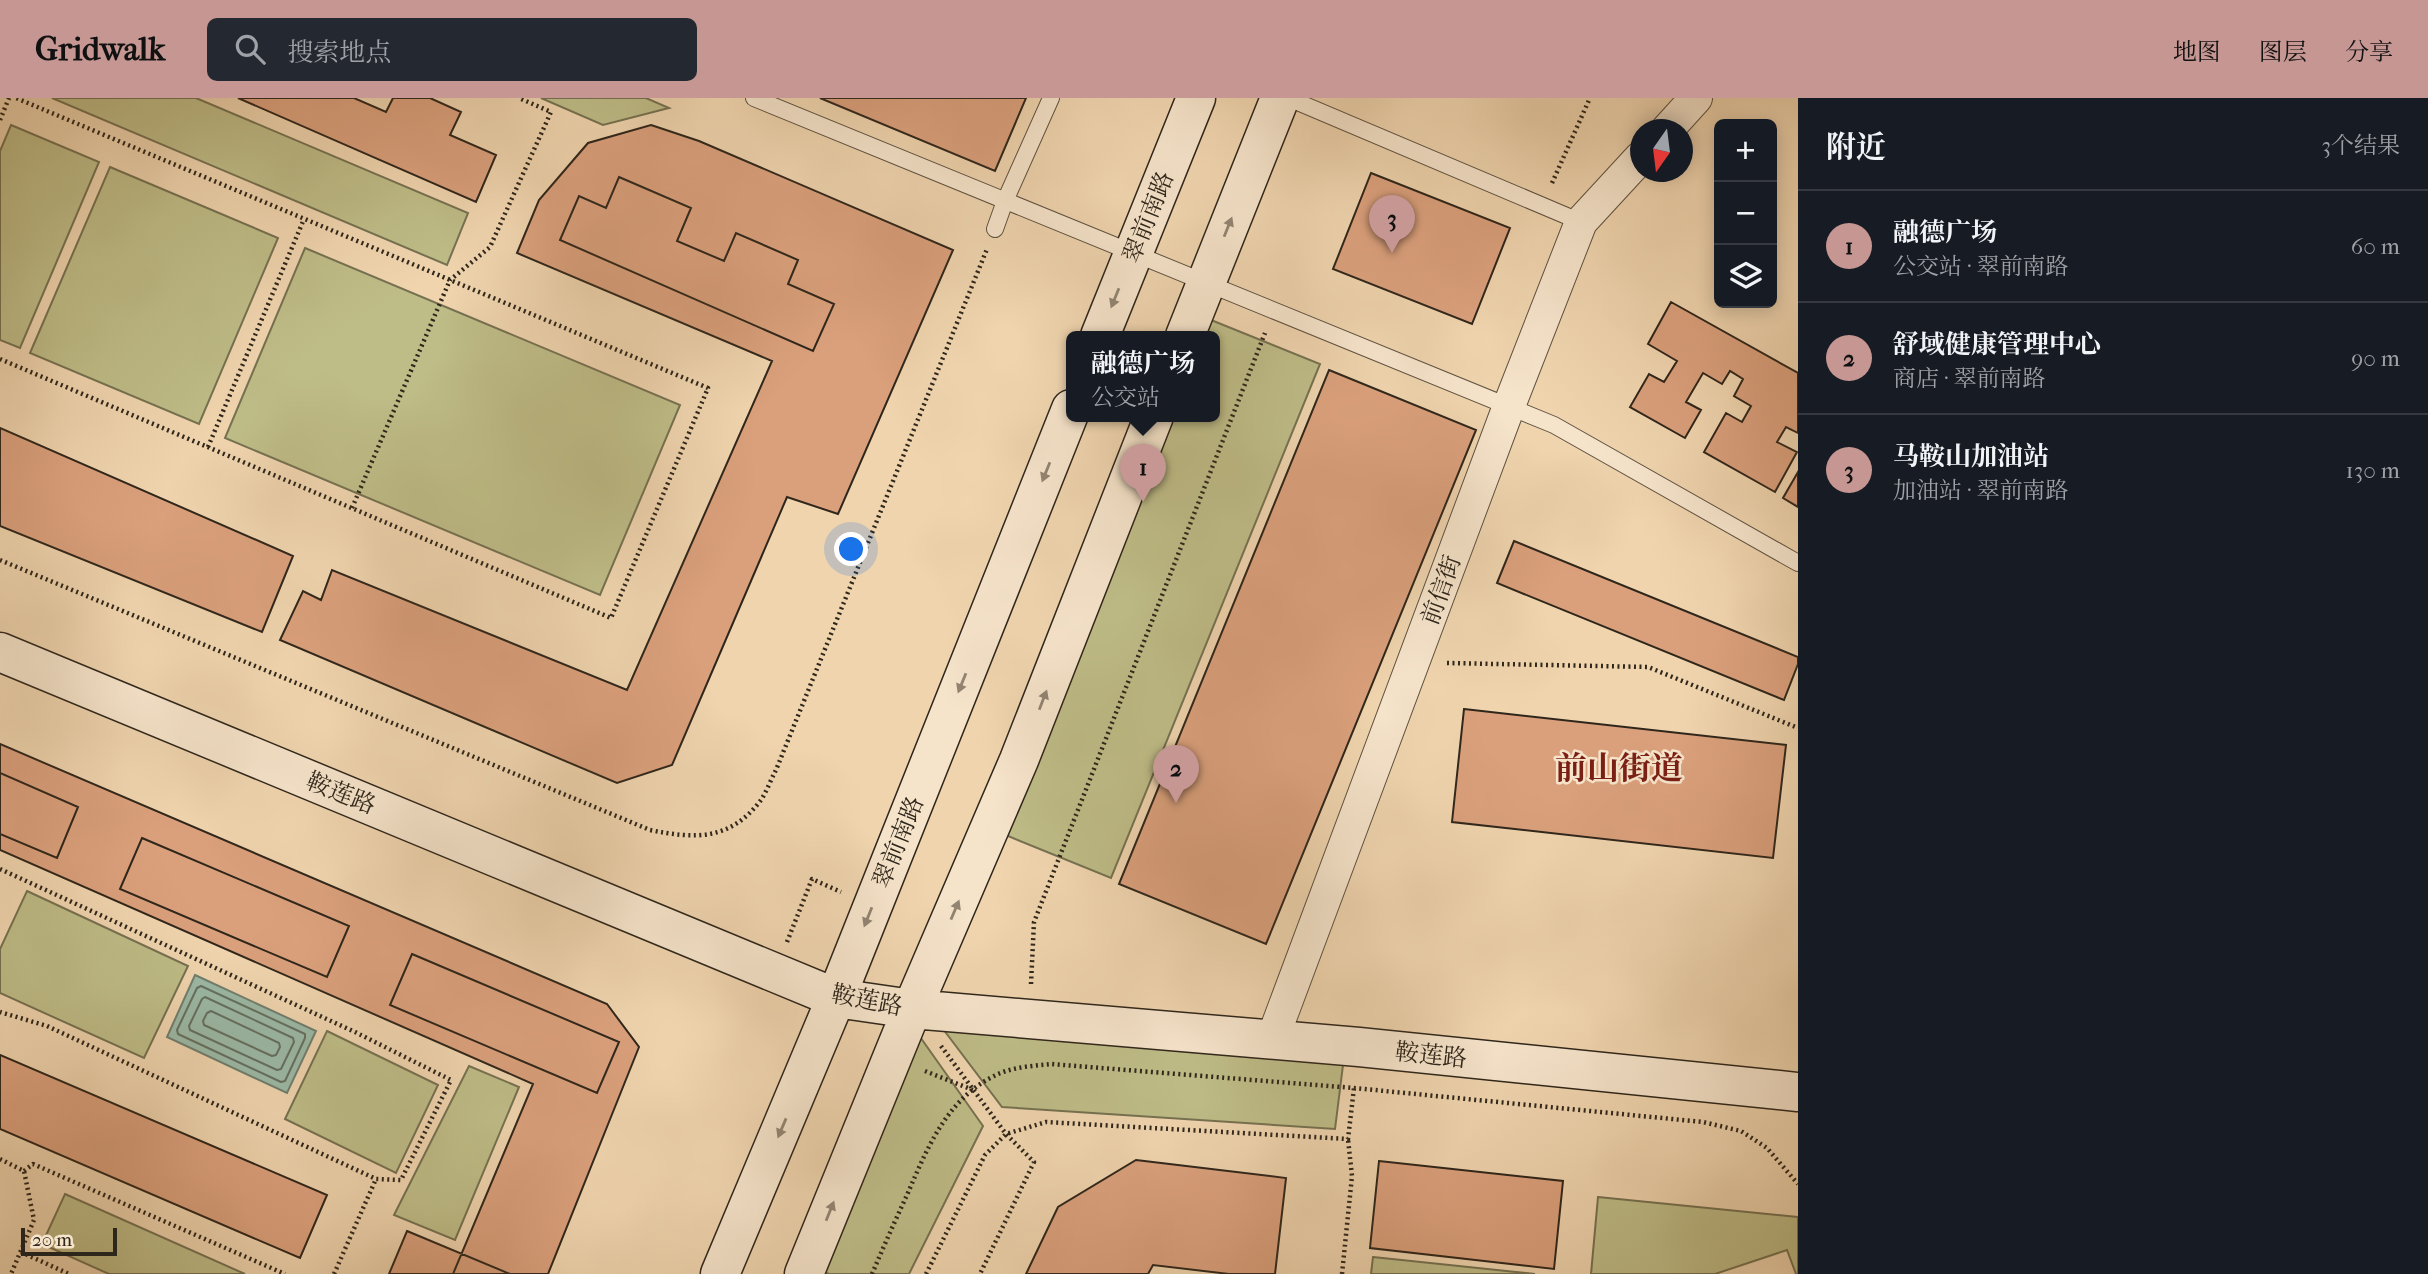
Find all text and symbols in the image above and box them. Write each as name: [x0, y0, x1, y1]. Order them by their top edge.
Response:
search box: [207, 18, 697, 81]
text: Gridwalk: [35, 30, 165, 69]
icon: search: [231, 30, 269, 68]
text: 搜索地点: [287, 37, 391, 68]
text: 地图: [2173, 38, 2221, 66]
text: 图层: [2259, 38, 2307, 66]
text: 分享: [2345, 38, 2393, 66]
north arrow: [1630, 119, 1693, 182]
map controls: [1714, 119, 1777, 308]
button: +: [1714, 119, 1777, 182]
text: 附近: [1826, 130, 1886, 165]
text: 3个结果: [2322, 132, 2400, 159]
street label: 翠前南路: [1117, 167, 1179, 267]
button: −: [1714, 182, 1777, 245]
pin: 3: [1369, 195, 1415, 253]
one-way arrow: [1223, 216, 1234, 237]
text: 融德广场: [1893, 217, 1997, 248]
text: 1: [1845, 233, 1853, 260]
text: 60 m: [2351, 233, 2400, 260]
button: layers: [1714, 245, 1777, 308]
text: 公交站 · 翠前南路: [1893, 253, 2069, 280]
one-way arrow: [1110, 287, 1121, 308]
text: 舒域健康管理中心: [1893, 329, 2101, 360]
popup: [1066, 331, 1220, 422]
text: 2: [1843, 345, 1855, 372]
text: 90 m: [2351, 345, 2400, 372]
text: 融德广场: [1091, 348, 1195, 379]
text: 商店 · 翠前南路: [1893, 365, 2046, 392]
text: 公交站: [1091, 384, 1160, 411]
text: 马鞍山加油站: [1893, 441, 2049, 472]
pin: 1: [1120, 444, 1166, 502]
text: 3: [1844, 457, 1854, 484]
text: 130 m: [2346, 457, 2400, 484]
one-way arrow: [1040, 462, 1052, 482]
text: 加油站 · 翠前南路: [1893, 477, 2069, 504]
your location: [834, 532, 868, 566]
street label: 前信街: [1416, 551, 1466, 629]
one-way arrow: [956, 673, 967, 694]
one-way arrow: [1037, 690, 1048, 711]
pin: 2: [1153, 745, 1199, 803]
district label: 前山街道: [1555, 750, 1683, 787]
street label: 鞍莲路: [302, 767, 380, 819]
street label: 翠前南路: [867, 792, 929, 892]
one-way arrow: [949, 899, 960, 920]
one-way arrow: [863, 907, 874, 928]
street label: 鞍莲路: [829, 979, 905, 1021]
street label: 鞍莲路: [1394, 1037, 1468, 1073]
one-way arrow: [776, 1117, 787, 1138]
one-way arrow: [824, 1201, 836, 1221]
scale bar: [21, 1225, 117, 1257]
text: 20 m: [32, 1229, 72, 1251]

